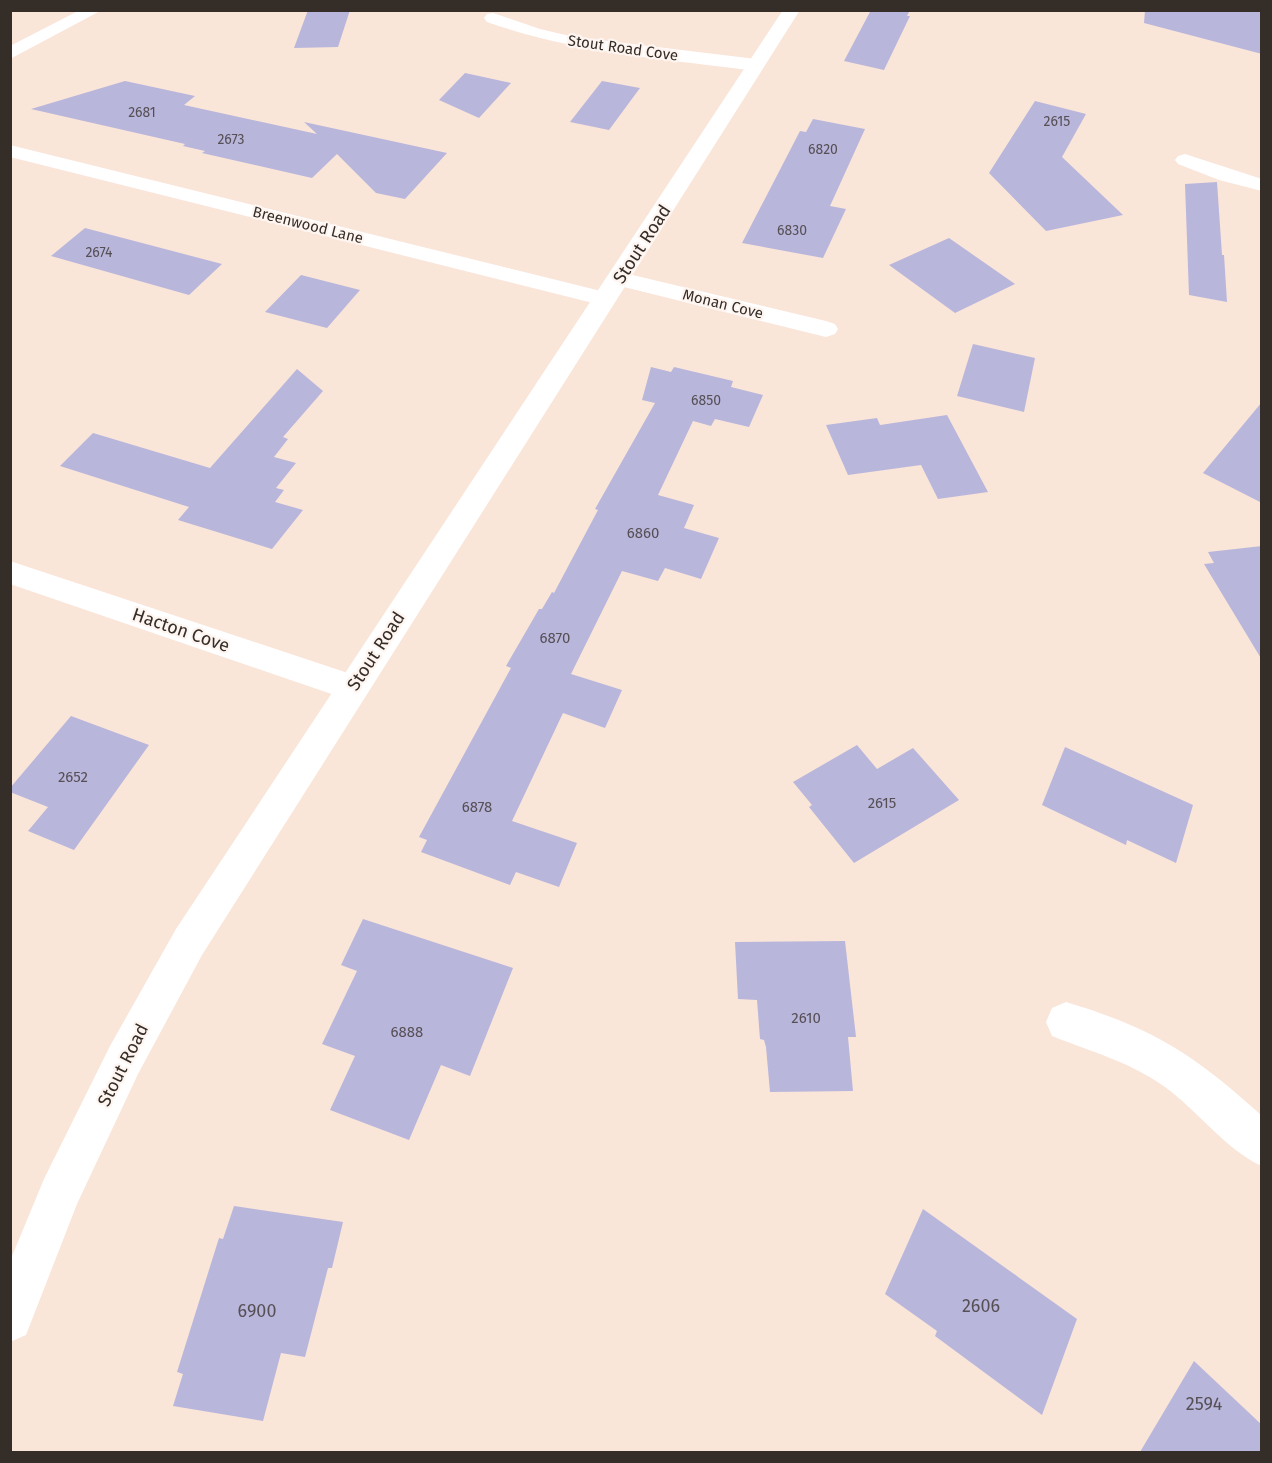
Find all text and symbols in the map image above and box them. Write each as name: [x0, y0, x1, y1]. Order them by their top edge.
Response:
street label: Stout Road Cove: [567, 31, 679, 65]
house number: 2681: [128, 104, 156, 121]
house number: 2615: [1044, 113, 1070, 130]
house number: 2673: [217, 131, 245, 148]
house number: 6820: [808, 141, 838, 158]
street label: Stout Road: [608, 200, 676, 288]
street label: Breenwood Lane: [251, 203, 365, 247]
house number: 6830: [777, 222, 807, 239]
house number: 2674: [85, 244, 113, 261]
street label: Monan Cove: [681, 285, 765, 323]
house number: 6850: [691, 392, 721, 409]
house number: 6860: [627, 524, 659, 542]
street label: Hacton Cove: [129, 603, 233, 657]
street label: Stout Road: [342, 607, 410, 695]
house number: 6870: [540, 629, 570, 647]
house number: 2652: [58, 768, 88, 786]
house number: 2615: [868, 794, 896, 812]
house number: 6878: [462, 798, 492, 816]
house number: 2610: [791, 1009, 821, 1027]
street label: Stout Road: [93, 1020, 153, 1110]
house number: 6888: [391, 1023, 423, 1041]
house number: 2606: [962, 1295, 1000, 1317]
house number: 6900: [238, 1300, 276, 1322]
house number: 2594: [1186, 1393, 1223, 1415]

